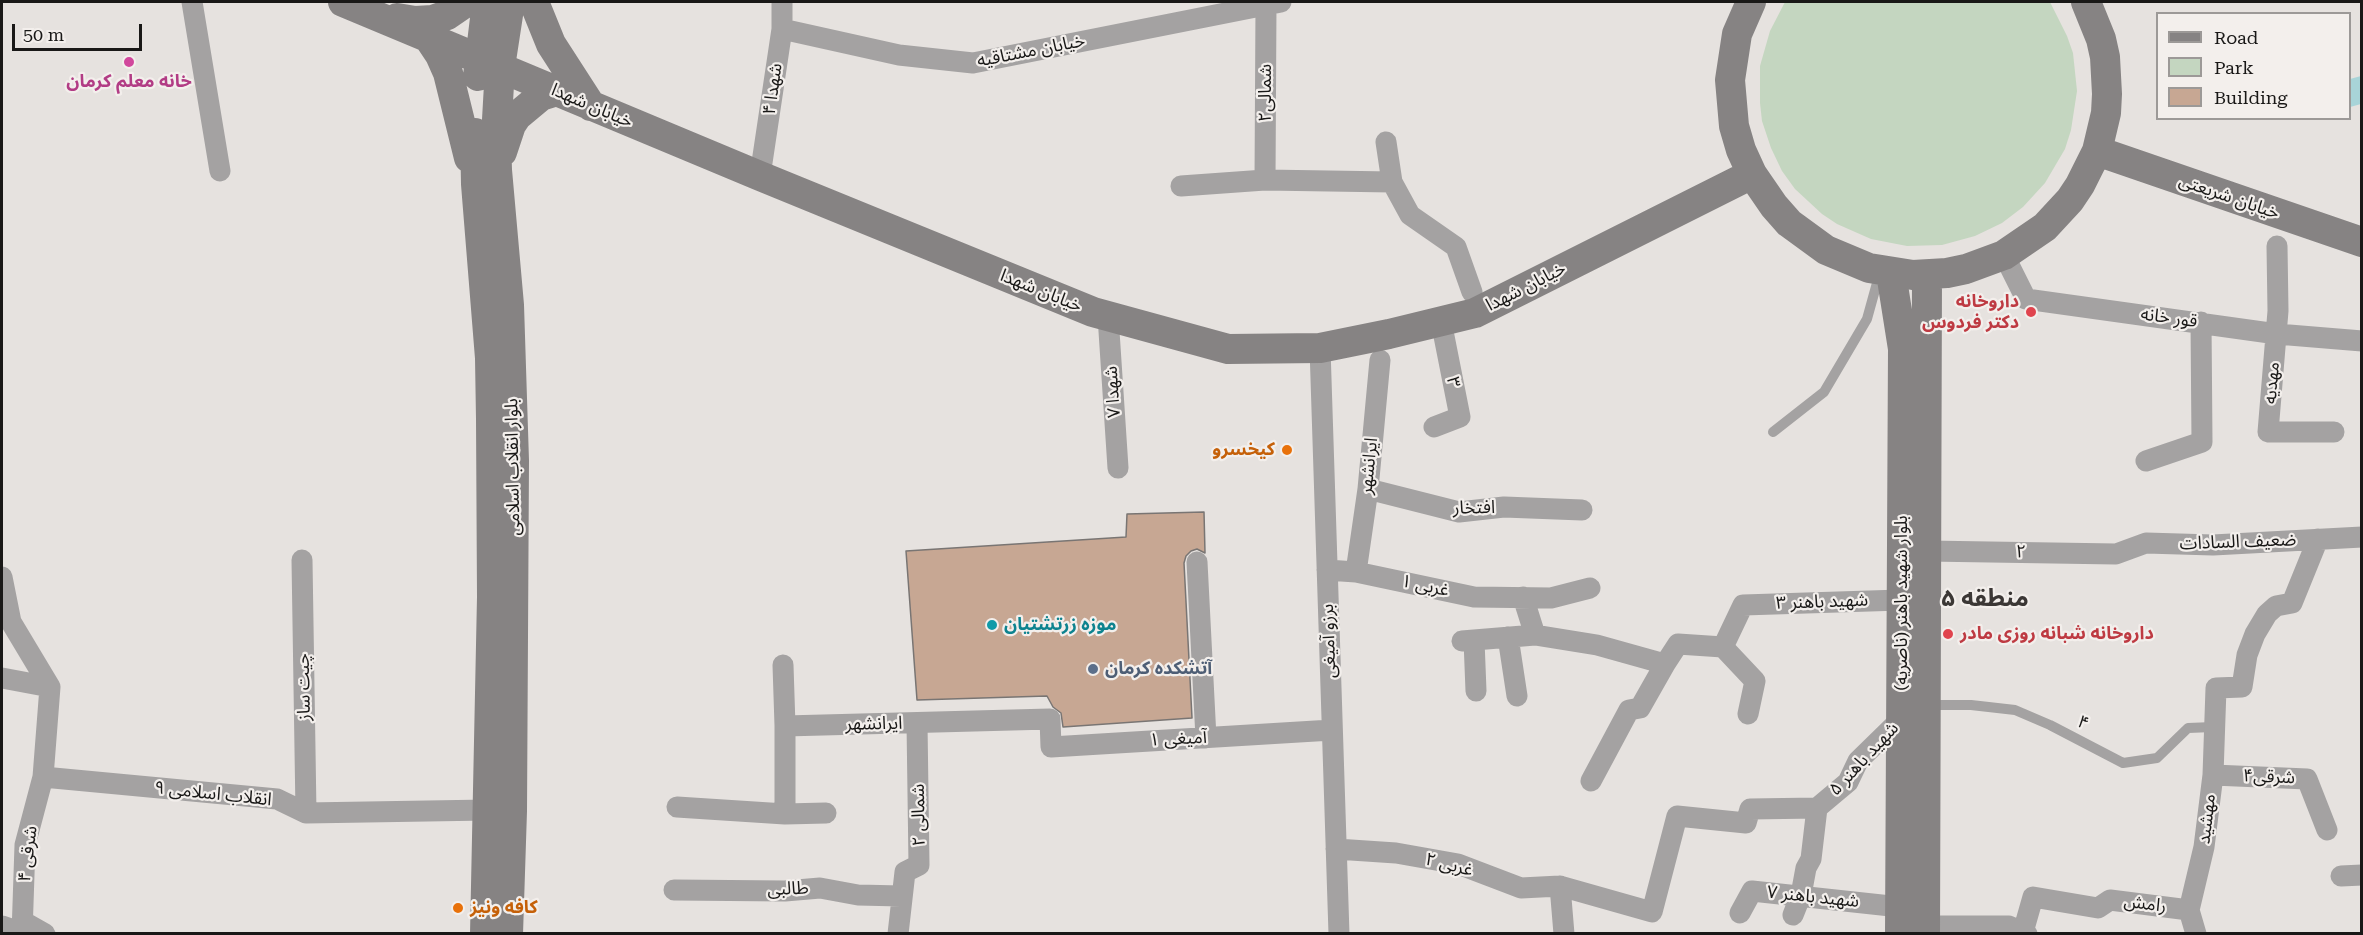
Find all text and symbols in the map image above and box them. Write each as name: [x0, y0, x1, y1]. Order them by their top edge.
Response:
scale bar: [15, 12, 146, 50]
legend: [2156, 12, 2351, 120]
text: 50 m: [23, 24, 64, 45]
text: Road: [2214, 27, 2258, 48]
street label: خیابان مشتاقیه: [975, 30, 1087, 72]
marker: خانه معلم کرمان: [122, 55, 136, 69]
text: Park: [2214, 57, 2254, 78]
street label: شهدا ۴: [759, 62, 787, 116]
street label: شمالی۲: [1255, 64, 1277, 122]
place label: خانه معلم کرمان: [66, 71, 192, 93]
street label: خیابان شهدا: [548, 79, 636, 133]
text: Building: [2214, 87, 2288, 108]
street label: خیابان شریعتی: [2176, 170, 2282, 224]
street label: خیابان شهدا: [1483, 258, 1569, 316]
street label: خیابان شهدا: [997, 265, 1085, 317]
place label: داروخانه دکتر فردوس: [1922, 291, 2019, 334]
street label: قور خانه: [2139, 303, 2199, 333]
marker: داروخانه دکتر فردوس: [2024, 305, 2038, 319]
street label: مهدیه: [2259, 361, 2285, 405]
street label: شهدا ۷: [1100, 365, 1126, 419]
street label: ۳: [1441, 375, 1465, 389]
street label: بلوار انقلاب اسلامی: [501, 398, 525, 536]
street label: ایرانشهر: [1355, 437, 1383, 495]
place label: کیخسرو: [1212, 439, 1275, 461]
marker: کیخسرو: [1280, 443, 1294, 457]
street label: افتخار: [1453, 497, 1495, 519]
street label: بلوار شهید باهنر (ناصریه): [1891, 515, 1913, 691]
street label: ضعیف السادات: [2179, 529, 2297, 555]
street label: ۲: [2016, 541, 2026, 563]
street label: ۱ غربی: [1399, 570, 1451, 602]
district label: منطقه ۵: [1941, 585, 2029, 613]
street label: شهید باهنر ۳: [1775, 590, 1869, 614]
street label: برزو آمیغی: [1317, 604, 1341, 678]
place label: موزه زرتشتیان: [1004, 614, 1116, 636]
marker: موزه زرتشتیان: [985, 618, 999, 632]
place label: داروخانه شبانه روزی مادر: [1960, 623, 2154, 645]
marker: داروخانه شبانه روزی مادر: [1941, 627, 1955, 641]
street label: چیت ساز: [293, 653, 315, 721]
place label: آتشکده کرمان: [1105, 658, 1212, 680]
marker: آتشکده کرمان: [1086, 662, 1100, 676]
street label: ۴: [2074, 711, 2092, 735]
street label: ایرانشهر: [845, 713, 903, 735]
street label: شهید باهنر ۵: [1825, 718, 1903, 800]
street label: آمیغی ۱: [1149, 727, 1207, 751]
street label: شرقی۴: [2242, 765, 2296, 789]
street label: انقلاب اسلامی ۹: [153, 777, 273, 811]
street label: ۲ شمالی: [908, 784, 930, 846]
street label: مهشید: [2193, 793, 2221, 845]
street label: ۴ شرقی: [14, 824, 42, 884]
street label: ۲ غربی: [1423, 849, 1475, 881]
street label: طالبی: [767, 877, 809, 901]
street label: شهید باهنر ۷: [1766, 881, 1860, 913]
street label: رامش: [2122, 891, 2168, 917]
place label: کافه ونیز: [470, 897, 538, 919]
marker: کافه ونیز: [451, 901, 465, 915]

